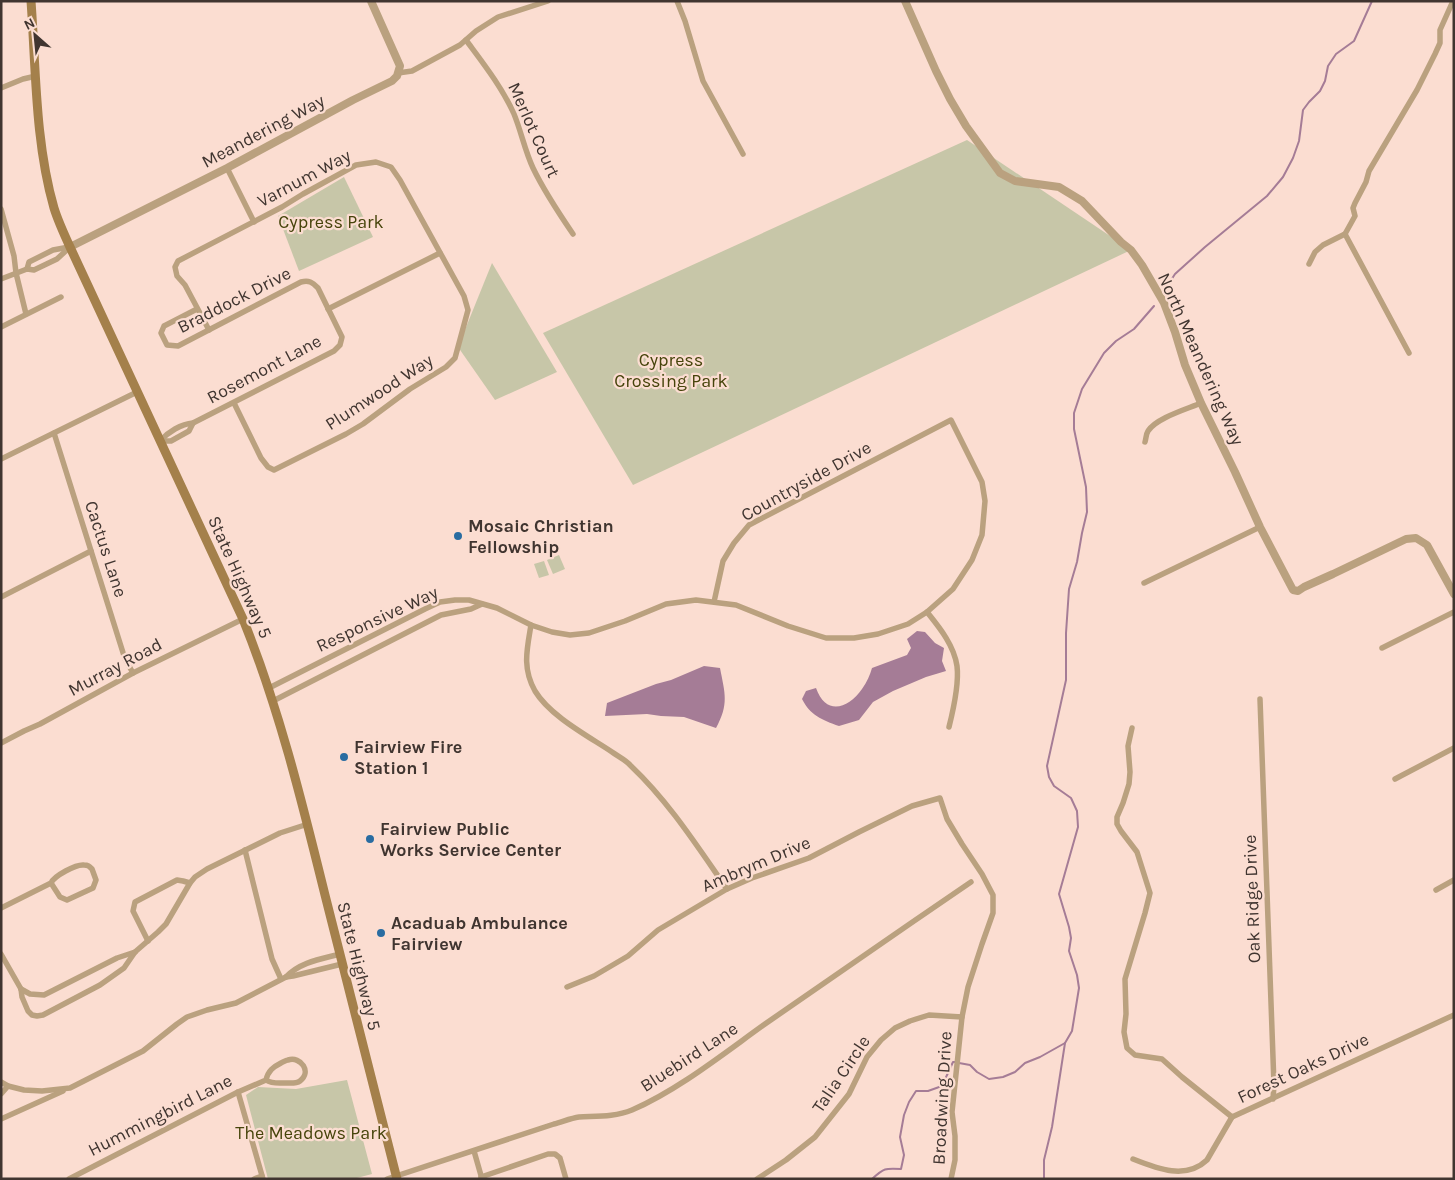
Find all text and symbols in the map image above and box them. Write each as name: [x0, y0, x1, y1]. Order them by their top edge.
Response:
north arrow: [10, 10, 60, 60]
text: N: [21, 14, 38, 34]
street label: Merlot Court: [503, 79, 565, 181]
street label: Meandering Way: [198, 89, 329, 173]
street label: Varnum Way: [254, 144, 355, 212]
park label: Cypress Park: [278, 211, 384, 233]
street label: Braddock Drive: [174, 262, 294, 338]
street label: North Meandering Way: [1153, 269, 1249, 449]
street label: Rosemont Lane: [203, 330, 325, 408]
street label: Plumwood Way: [321, 349, 438, 435]
park label: Cypress Crossing Park: [614, 349, 728, 392]
street label: Countryside Drive: [737, 436, 875, 526]
street label: Cactus Lane: [80, 498, 132, 600]
street label: State Highway 5: [203, 512, 277, 642]
place label: Mosaic Christian Fellowship: [468, 515, 614, 558]
marker: Mosaic Christian Fellowship: [452, 530, 464, 542]
street label: Responsive Way: [312, 581, 442, 657]
street label: Murray Road: [64, 633, 166, 701]
place label: Fairview Fire Station 1: [354, 736, 462, 779]
marker: Fairview Fire Station 1: [338, 751, 350, 763]
place label: Fairview Public Works Service Center: [380, 818, 561, 861]
street label: Ambrym Drive: [698, 831, 814, 897]
marker: Fairview Public Works Service Center: [364, 833, 376, 845]
street label: Oak Ridge Drive: [1239, 834, 1265, 964]
street label: State Highway 5: [332, 899, 386, 1033]
place label: Acaduab Ambulance Fairview: [391, 912, 568, 955]
marker: Acaduab Ambulance Fairview: [375, 927, 387, 939]
street label: Bluebird Lane: [636, 1017, 742, 1097]
street label: Forest Oaks Drive: [1234, 1028, 1372, 1108]
street label: Talia Circle: [807, 1031, 875, 1117]
street label: Broadwing Drive: [928, 1031, 956, 1165]
street label: Hummingbird Lane: [84, 1069, 236, 1161]
park label: The Meadows Park: [235, 1122, 387, 1144]

